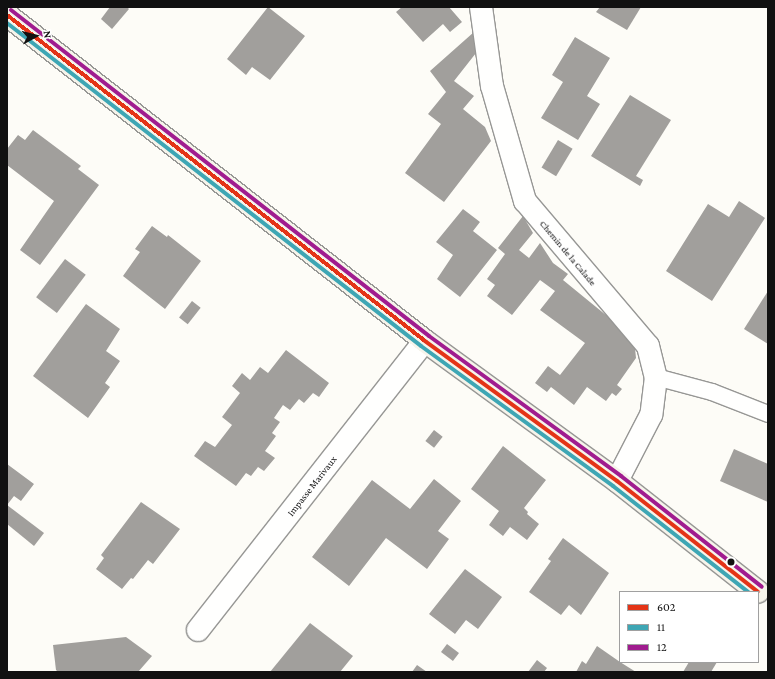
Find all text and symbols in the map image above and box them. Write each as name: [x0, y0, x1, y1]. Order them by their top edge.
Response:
north arrow: [16, 16, 56, 56]
text: N: [41, 30, 54, 39]
street label: Chemin de la Calade: [537, 218, 599, 288]
street label: Impasse Marivaux: [285, 453, 339, 519]
unlabelled marker: [726, 557, 736, 567]
legend: [619, 591, 759, 663]
text: 602: [657, 600, 675, 614]
text: 11: [657, 620, 665, 634]
text: 12: [657, 640, 667, 654]

